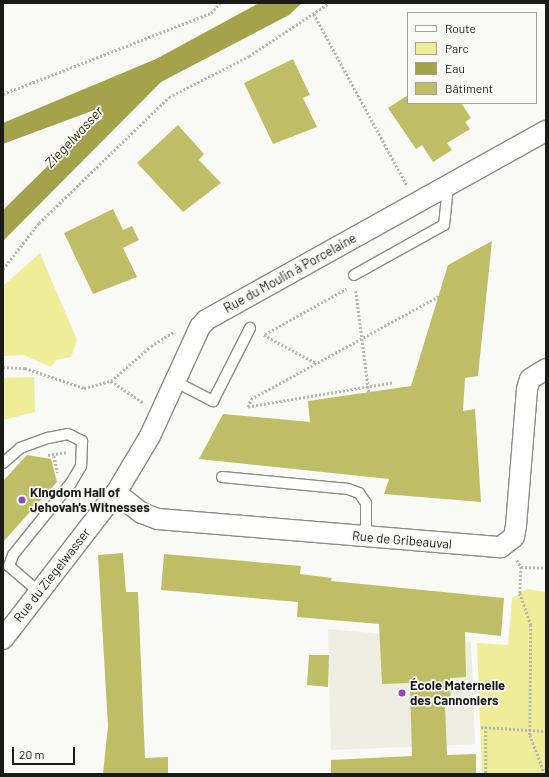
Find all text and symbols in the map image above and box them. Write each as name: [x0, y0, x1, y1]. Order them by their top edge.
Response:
legend: [407, 12, 537, 104]
text: Route: [445, 21, 476, 35]
text: Parc: [445, 41, 469, 55]
text: Eau: [445, 61, 465, 75]
text: Bâtiment: [445, 81, 493, 95]
water label: Ziegelwasser: [41, 103, 107, 171]
street label: Rue du Moulin à Porcelaine: [221, 230, 359, 316]
place label: Kingdom Hall of Jehovah's Witnesses: [30, 485, 150, 516]
marker: Kingdom Hall of Jehovah's Witnesses: [17, 495, 27, 505]
street label: Rue du Ziegelwasser: [10, 525, 94, 625]
street label: Rue de Gribeauval: [351, 528, 453, 552]
place label: École Maternelle des Cannoniers: [410, 678, 505, 709]
marker: École Maternelle des Cannoniers: [397, 688, 407, 698]
scale bar: [14, 739, 77, 765]
text: 20 m: [19, 747, 45, 761]

